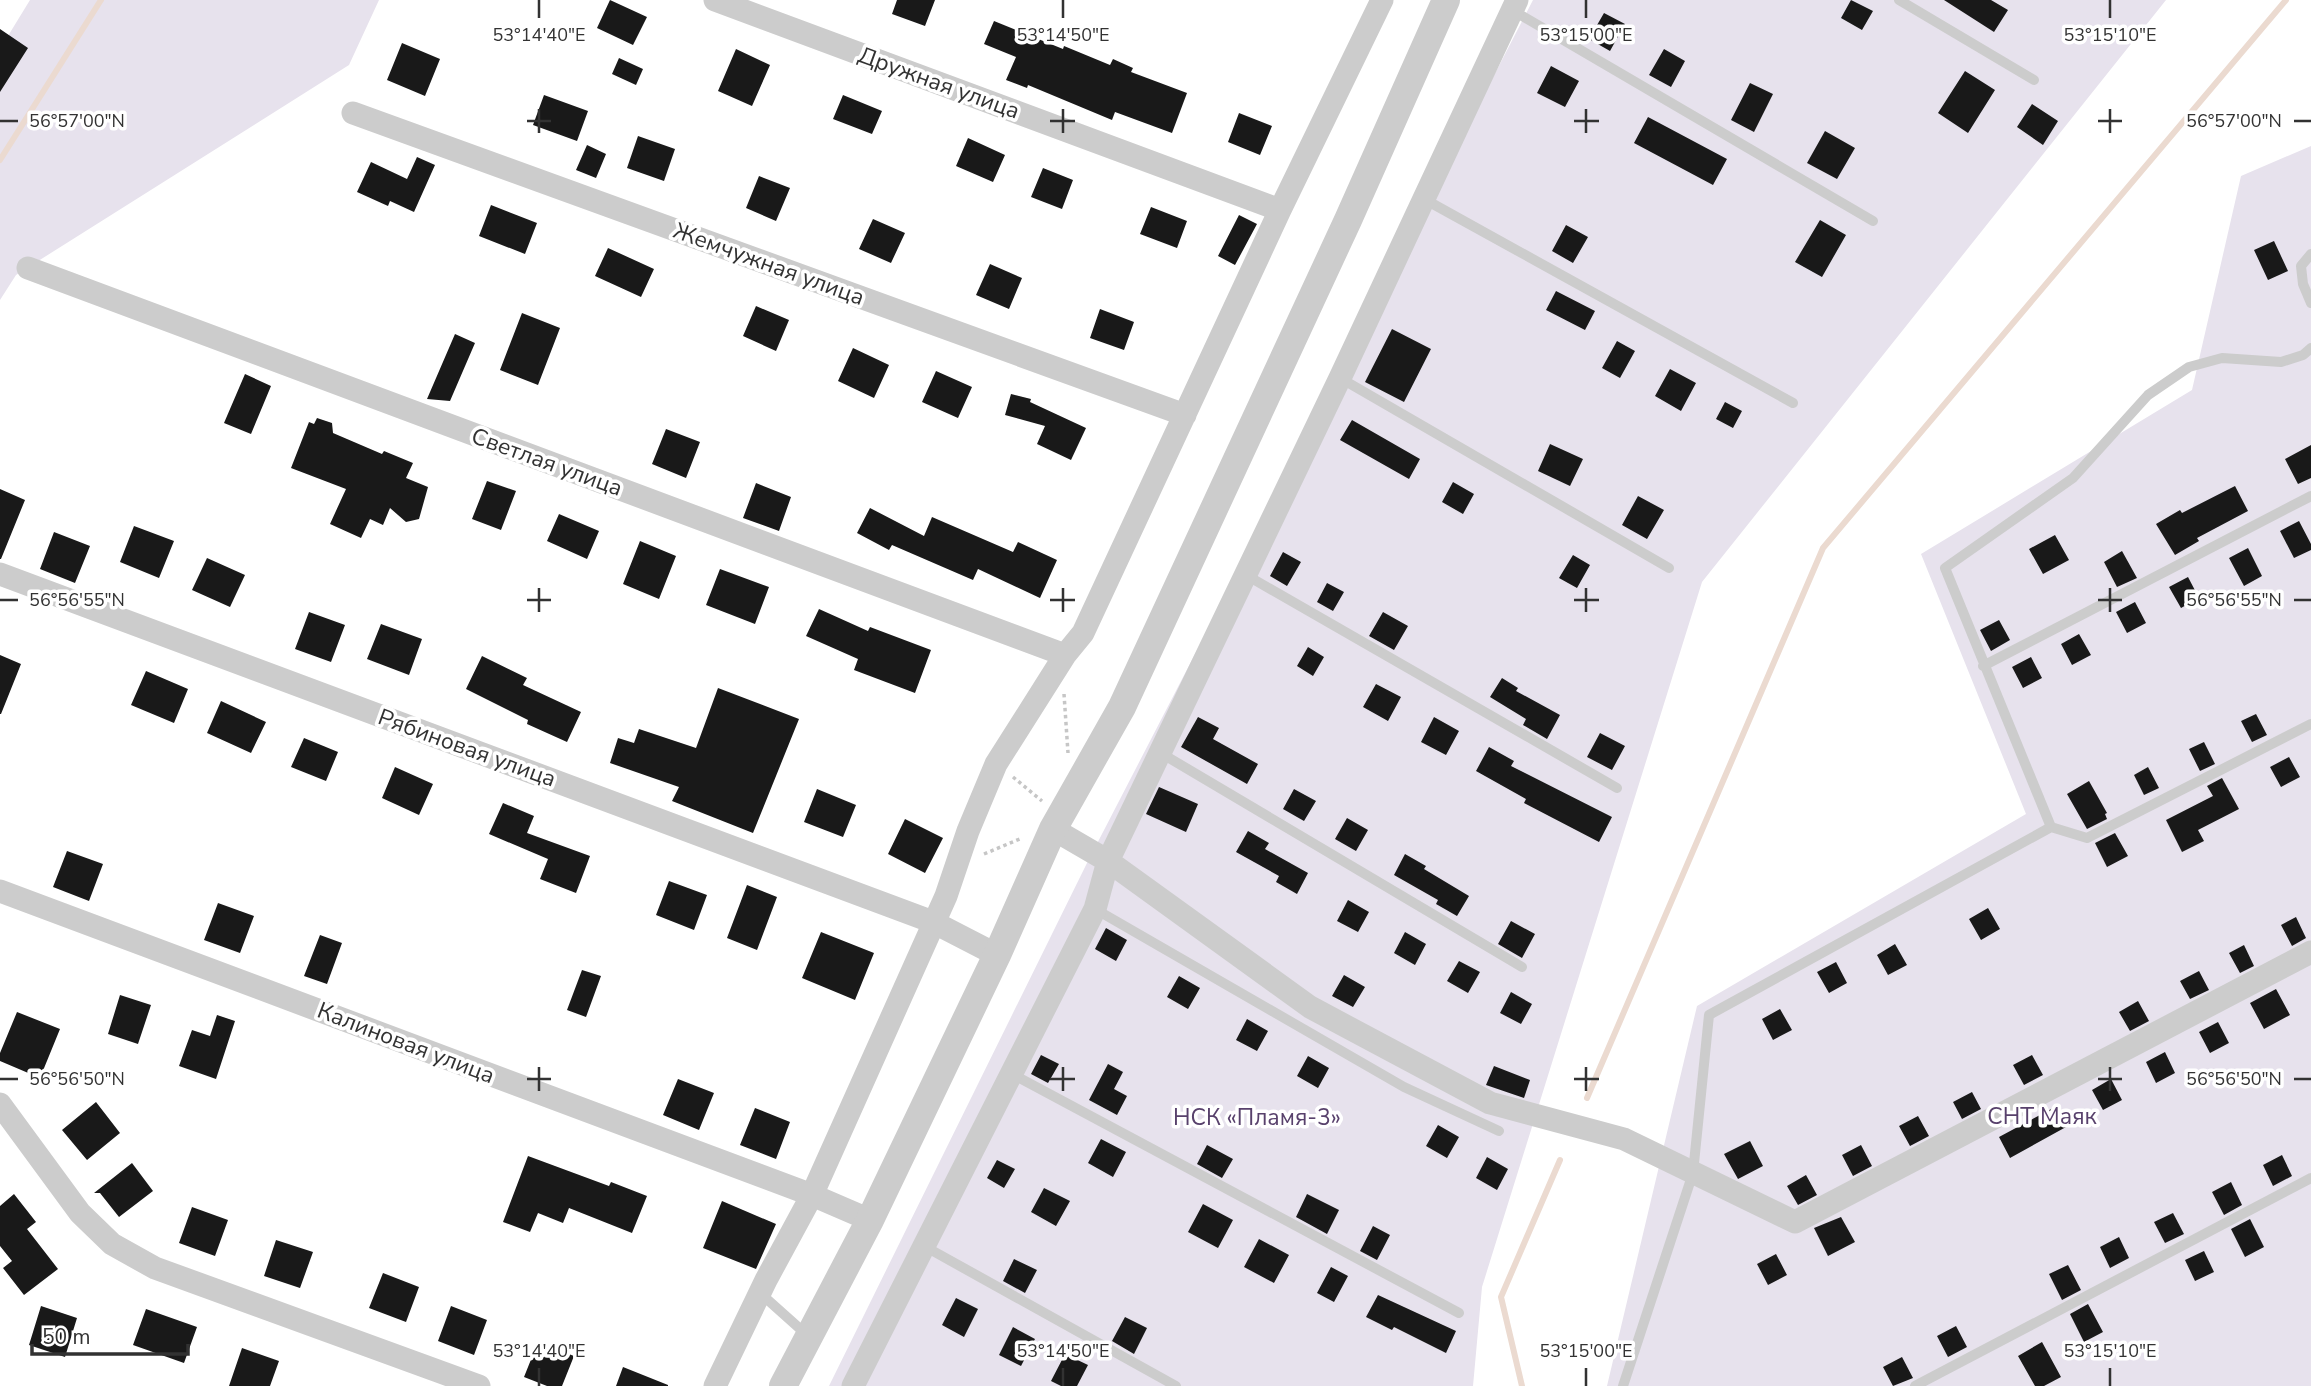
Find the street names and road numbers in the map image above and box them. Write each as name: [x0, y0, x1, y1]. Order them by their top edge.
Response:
street label: Дружная улица: [854, 39, 1024, 127]
street label: Жемчужная улица: [669, 215, 869, 313]
street label: Светлая улица: [467, 420, 627, 504]
street label: Рябиновая улица: [374, 701, 560, 795]
street label: Калиновая улица: [313, 995, 499, 1091]

